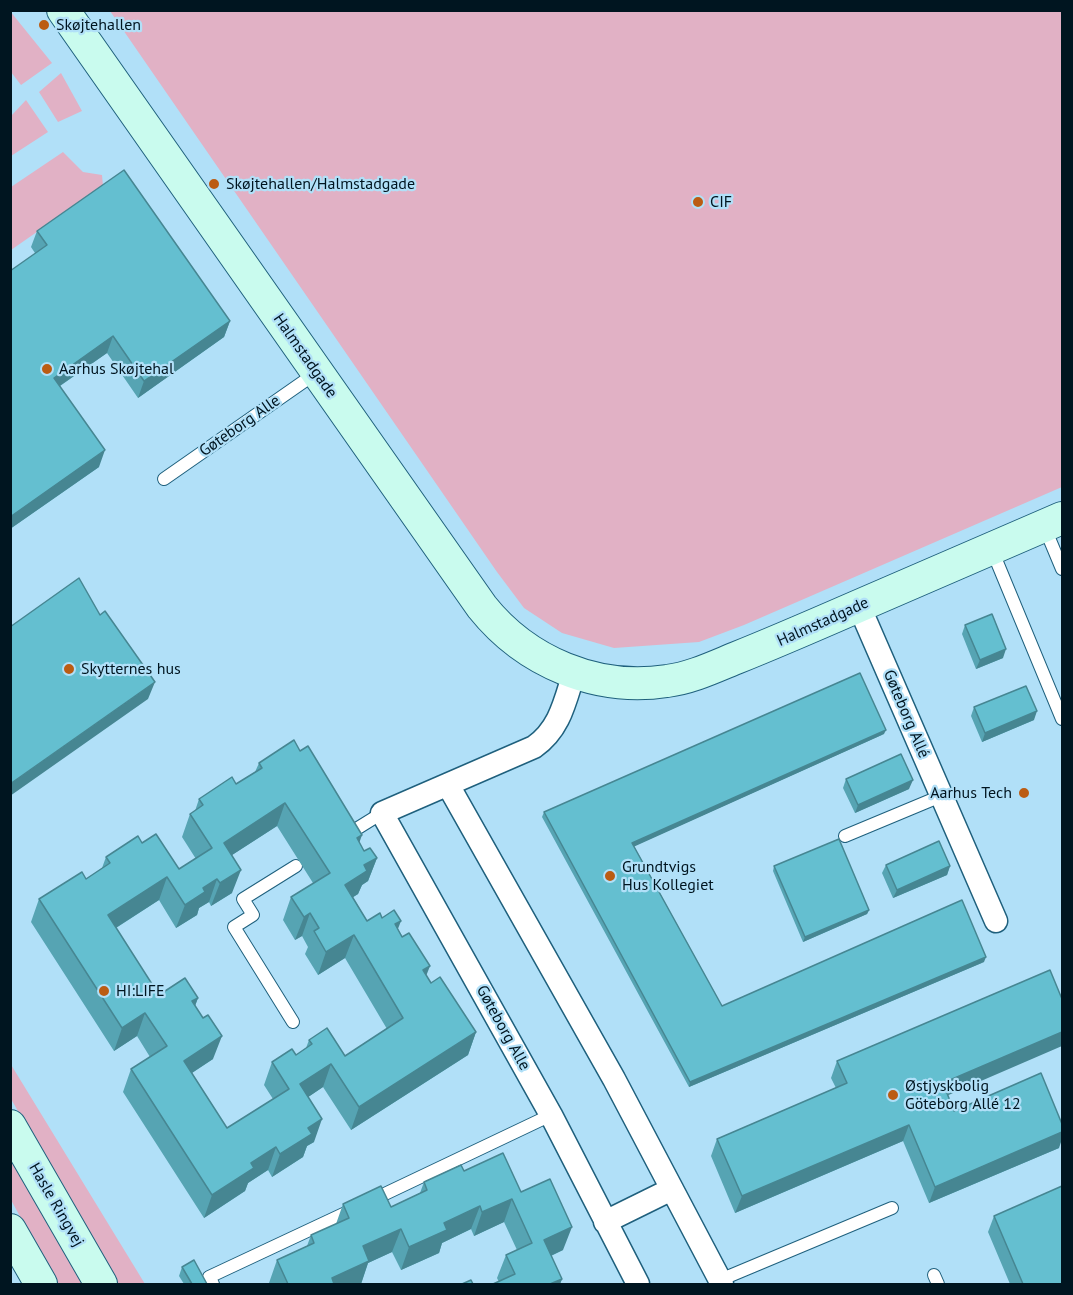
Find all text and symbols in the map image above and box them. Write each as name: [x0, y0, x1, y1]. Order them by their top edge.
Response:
place label: Skøjtehallen: [56, 15, 141, 35]
marker: Skøjtehallen: [37, 18, 51, 32]
place label: Skøjtehallen/Halmstadgade: [226, 174, 415, 194]
marker: Skøjtehallen/Halmstadgade: [207, 177, 221, 191]
place label: CIF: [710, 192, 732, 212]
marker: CIF: [691, 195, 705, 209]
street label: Halmstadgade: [269, 310, 341, 402]
place label: Aarhus Skøjtehal: [59, 359, 174, 379]
marker: Aarhus Skøjtehal: [40, 362, 54, 376]
street label: Gøteborg Alle: [196, 391, 284, 461]
street label: Halmstadgade: [774, 593, 872, 651]
place label: Skytternes hus: [81, 659, 181, 679]
marker: Skytternes hus: [62, 662, 76, 676]
street label: Gøteborg Allé: [879, 667, 933, 761]
place label: Aarhus Tech: [930, 783, 1012, 803]
marker: Aarhus Tech: [1017, 786, 1031, 800]
place label: Grundtvigs Hus Kollegiet: [622, 857, 714, 895]
marker: Grundtvigs Hus Kollegiet: [603, 869, 617, 883]
place label: HI:LIFE: [116, 981, 165, 1001]
street label: Gøteborg Alle: [472, 982, 534, 1074]
marker: HI:LIFE: [97, 984, 111, 998]
place label: Østjyskbolig Göteborg Allé 12: [905, 1076, 1021, 1114]
marker: Østjyskbolig Göteborg Allé 12: [886, 1088, 900, 1102]
street label: Hasle Ringvej: [24, 1160, 88, 1250]

